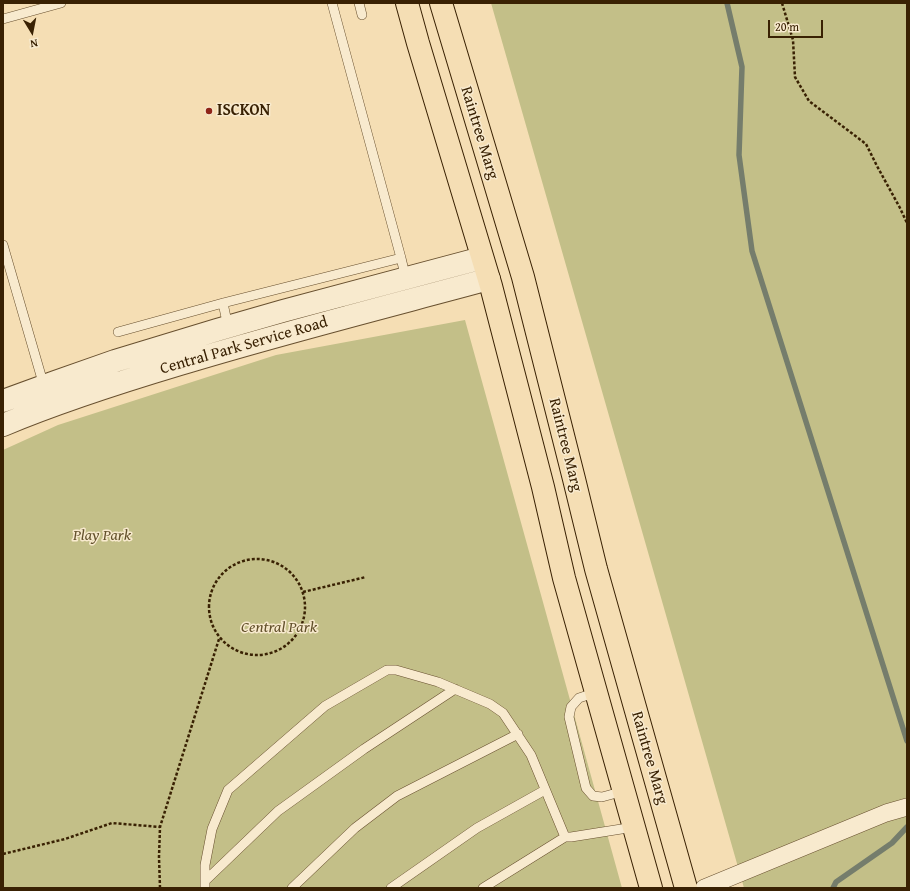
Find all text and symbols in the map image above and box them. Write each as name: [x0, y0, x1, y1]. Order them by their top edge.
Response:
north arrow: [12, 12, 52, 52]
scale bar: [770, 12, 825, 38]
text: 20 m: [775, 18, 799, 35]
text: N: [29, 35, 39, 52]
street label: Raintree Marg: [456, 84, 502, 182]
place label: ISCKON: [217, 101, 270, 121]
marker: ISCKON: [204, 106, 214, 116]
street label: Central Park Service Road: [158, 313, 330, 379]
street label: Raintree Marg: [544, 396, 586, 494]
park label: Play Park: [73, 526, 131, 546]
park label: Central Park: [241, 618, 317, 638]
street label: Raintree Marg: [627, 709, 671, 807]

